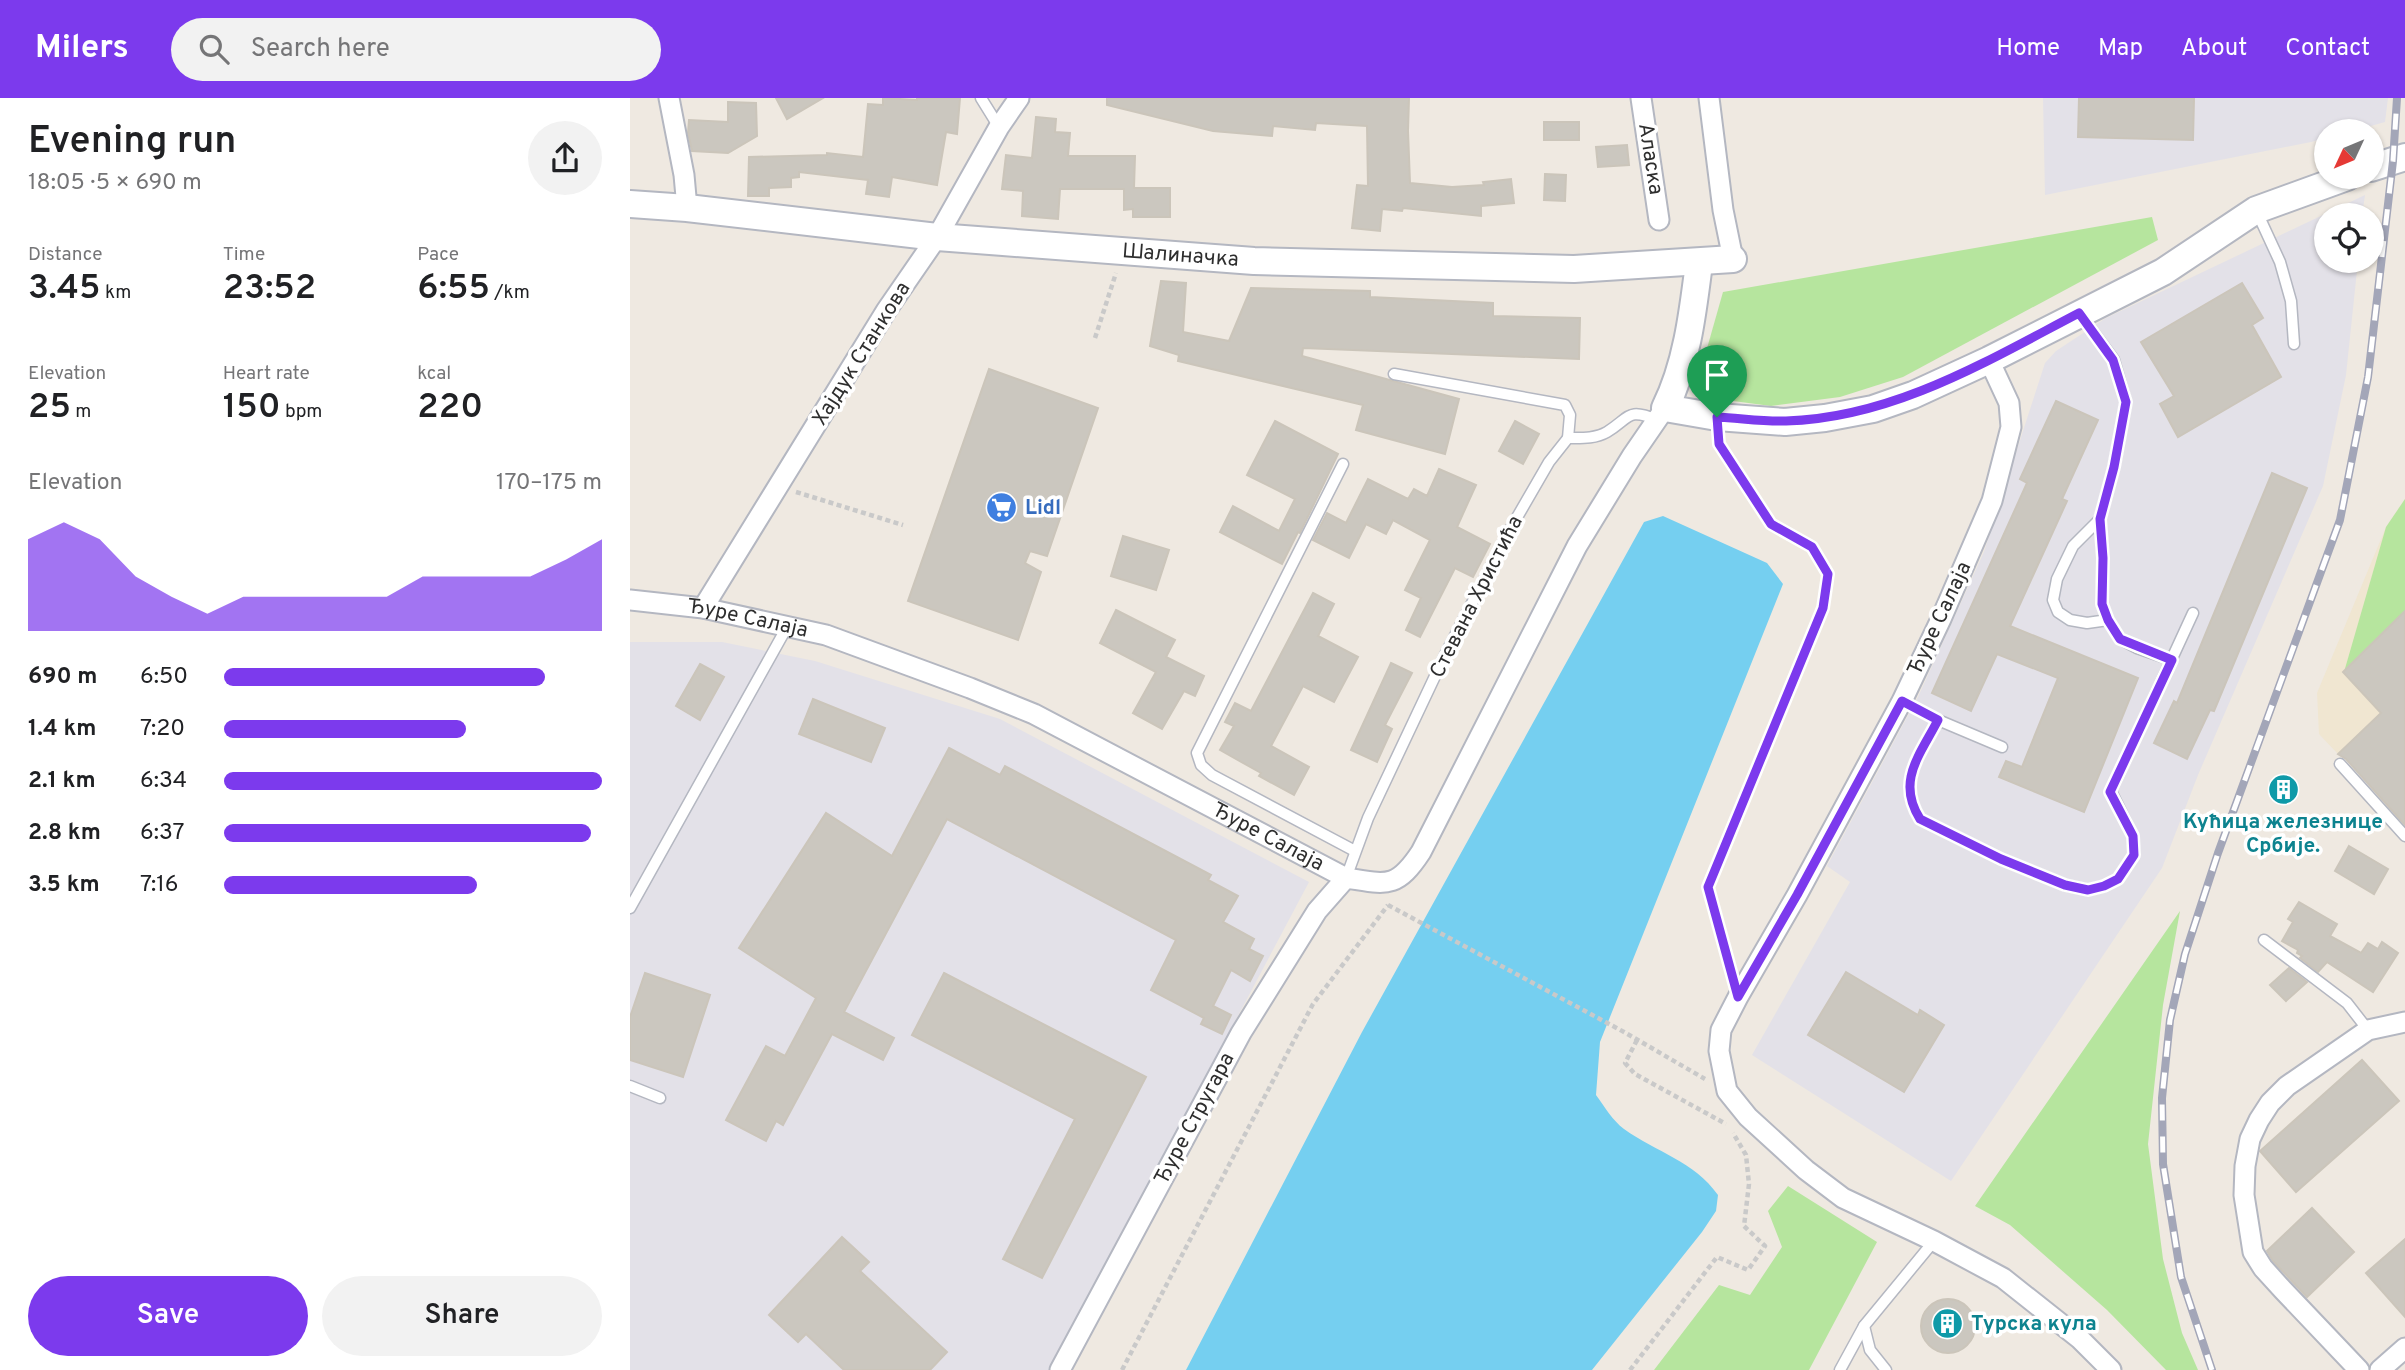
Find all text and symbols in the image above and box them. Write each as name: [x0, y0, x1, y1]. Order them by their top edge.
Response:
search box: [171, 18, 661, 81]
text: Milers: [35, 28, 129, 70]
icon: search: [195, 30, 233, 68]
text: Search here: [251, 33, 390, 66]
text: Home: [1996, 34, 2060, 64]
text: Map: [2098, 34, 2143, 64]
text: About: [2181, 34, 2247, 64]
text: Contact: [2285, 34, 2370, 64]
text: Evening run: [28, 118, 236, 167]
north arrow: [2314, 119, 2384, 189]
map controls: [2314, 119, 2384, 273]
button: share: [528, 121, 602, 195]
street label: Аласка: [1631, 121, 1669, 197]
text: 18:05 · 5 × 690 m: [28, 169, 202, 198]
button: locate: [2314, 203, 2384, 273]
street label: Шалиначка: [1121, 238, 1240, 273]
text: Distance: [28, 243, 103, 267]
text: Time: [223, 243, 265, 267]
text: Pace: [417, 243, 459, 267]
text: 3.45: [28, 267, 100, 311]
text: 23:52: [223, 267, 316, 311]
text: 6:55: [417, 267, 490, 311]
street label: Хајдук Станкова: [807, 277, 917, 431]
text: km: [100, 281, 131, 305]
text: /km: [490, 281, 530, 305]
pin: [1687, 345, 1747, 417]
icon: arrive: [1698, 356, 1736, 394]
text: Elevation: [28, 362, 106, 386]
text: Heart rate: [223, 362, 310, 386]
text: kcal: [417, 362, 451, 386]
text: 25: [28, 386, 71, 430]
text: 150: [223, 386, 281, 430]
text: 220: [417, 386, 483, 430]
text: m: [71, 400, 91, 424]
text: bpm: [281, 400, 322, 424]
text: Elevation: [28, 469, 123, 498]
text: 170–175 m: [496, 469, 602, 498]
supermarket icon: Lidl: [985, 491, 1019, 525]
place label: Lidl: [1025, 495, 1061, 522]
street label: Стевана Христића: [1424, 511, 1530, 683]
street label: Ђуре Салаја: [1902, 558, 1978, 680]
street label: Ђуре Салаја: [686, 593, 811, 644]
text: 690 m: [28, 663, 97, 692]
text: 6:50: [140, 663, 188, 692]
text: 1.4 km: [28, 715, 96, 744]
text: 7:20: [140, 715, 185, 744]
text: 2.1 km: [28, 767, 96, 796]
text: 6:34: [140, 767, 187, 796]
building icon: Кућица железнице Србије.: [2266, 773, 2300, 807]
street label: Ђуре Салаја: [1207, 796, 1329, 877]
place label: Кућица железнице Србије.: [2183, 809, 2383, 860]
text: 2.8 km: [28, 819, 101, 848]
text: 6:37: [140, 819, 185, 848]
text: 3.5 km: [28, 871, 100, 900]
text: 7:16: [140, 871, 179, 900]
street label: Ђуре Стругара: [1149, 1048, 1241, 1190]
button: Save: [28, 1276, 308, 1356]
button: Share: [322, 1276, 602, 1356]
building icon: Турска кула: [1931, 1307, 1965, 1341]
place label: Турска кула: [1971, 1311, 2097, 1338]

